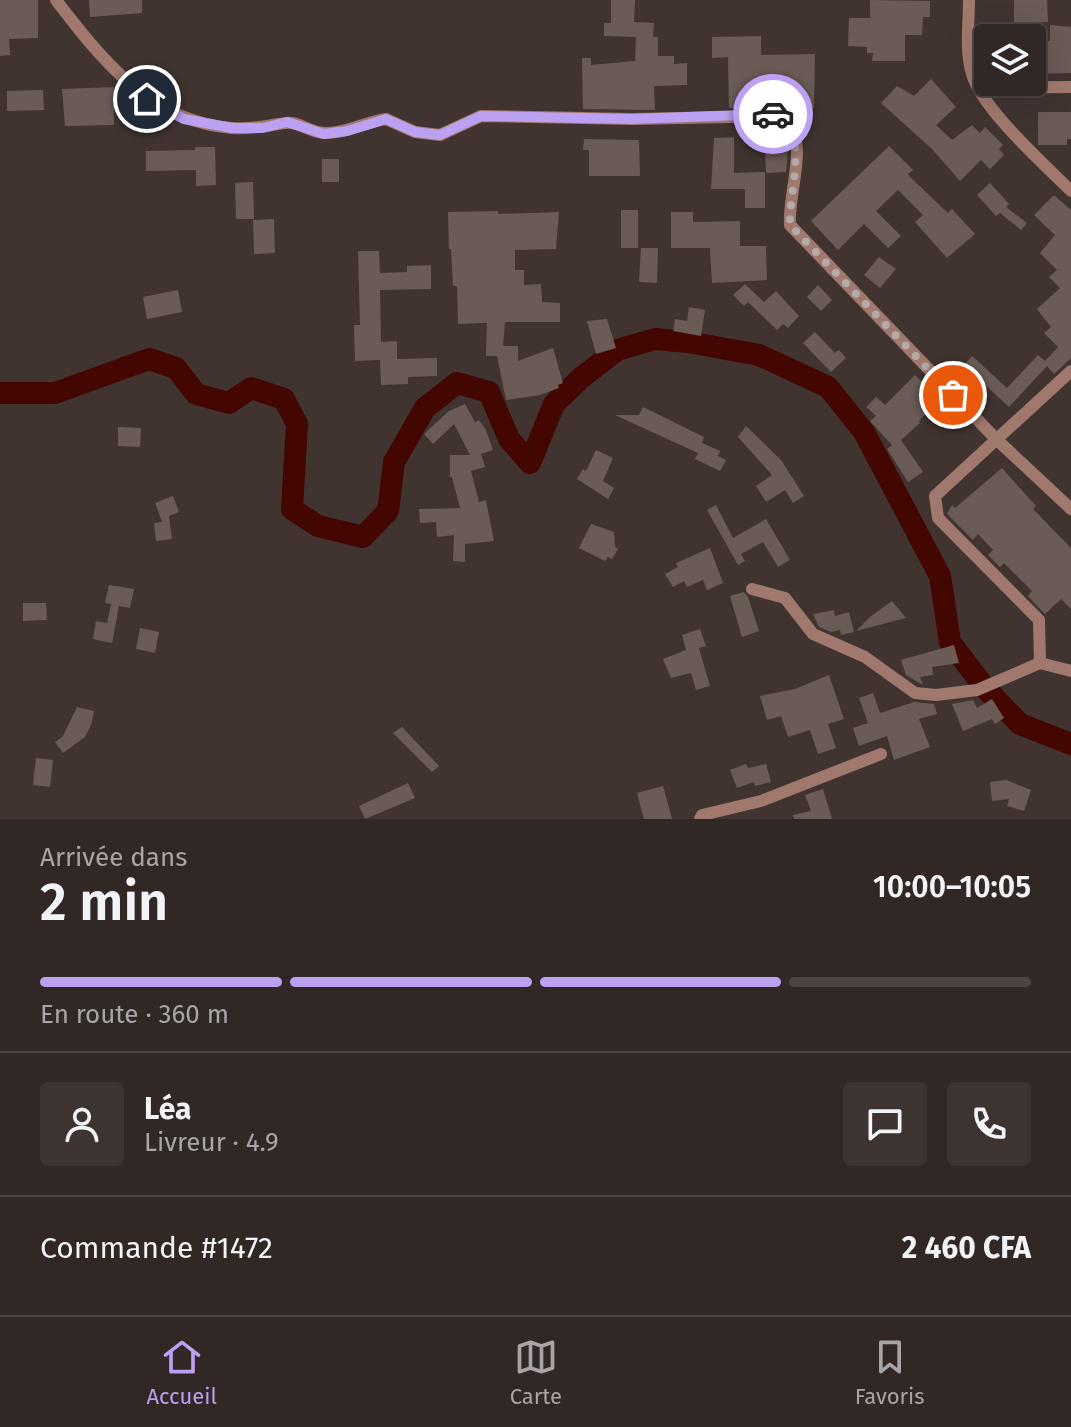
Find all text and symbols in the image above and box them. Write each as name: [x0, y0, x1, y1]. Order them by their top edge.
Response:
map controls: [974, 24, 1046, 96]
button: layers: [974, 24, 1046, 96]
pin: [113, 65, 181, 133]
courier: [733, 74, 813, 154]
icon: home: [125, 77, 169, 121]
icon: car: [751, 92, 795, 136]
pin: [919, 361, 987, 429]
icon: bag: [931, 373, 975, 417]
text: Arrivée dans: [40, 842, 187, 873]
text: 10:00–10:05: [873, 869, 1031, 905]
text: 2 min: [40, 871, 168, 934]
text: En route · 360 m: [40, 999, 229, 1030]
button: person: [40, 1082, 124, 1166]
button: chat: [843, 1082, 927, 1166]
button: phone: [947, 1082, 1031, 1166]
text: Léa: [144, 1091, 191, 1127]
text: Livreur · 4.9: [144, 1127, 279, 1158]
text: Commande #1472: [40, 1230, 273, 1266]
text: 2 460 CFA: [902, 1230, 1031, 1266]
tab: Accueil: [146, 1335, 217, 1410]
tab: Carte: [510, 1335, 562, 1410]
tab: Favoris: [855, 1335, 925, 1410]

